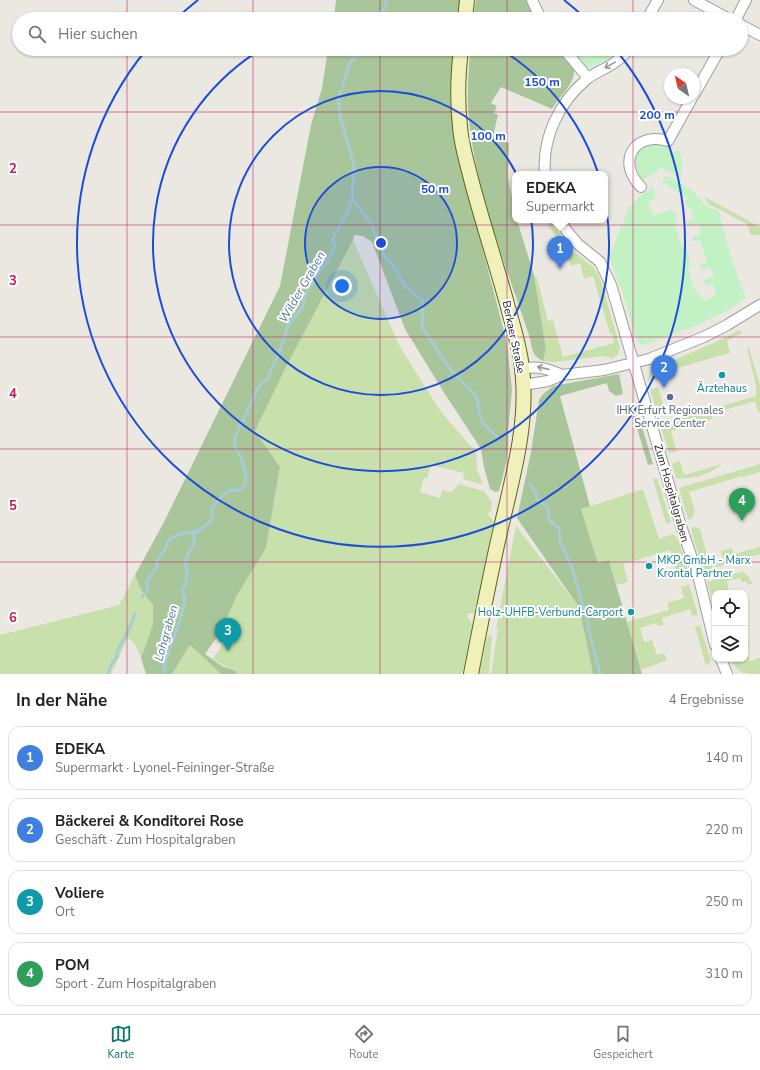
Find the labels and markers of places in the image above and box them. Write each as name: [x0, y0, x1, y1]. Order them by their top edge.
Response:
centre of rings: [374, 236, 388, 250]
pin: 1: [547, 236, 573, 269]
pin: 2: [651, 355, 677, 388]
marker: Ärztehaus: [717, 370, 727, 380]
place label: Ärztehaus: [697, 381, 747, 396]
marker: IHK Erfurt Regionales Service Center: [665, 392, 675, 402]
place label: IHK Erfurt Regionales Service Center: [617, 403, 723, 431]
pin: 4: [729, 488, 755, 521]
place label: MKP GmbH - Marx Krontal Partner: [657, 553, 751, 581]
marker: MKP GmbH - Marx Krontal Partner: [644, 561, 654, 571]
place label: Holz-UHFB-Verbund-Carport: [478, 605, 623, 620]
marker: Holz-UHFB-Verbund-Carport: [626, 607, 636, 617]
pin: 3: [215, 618, 241, 651]

